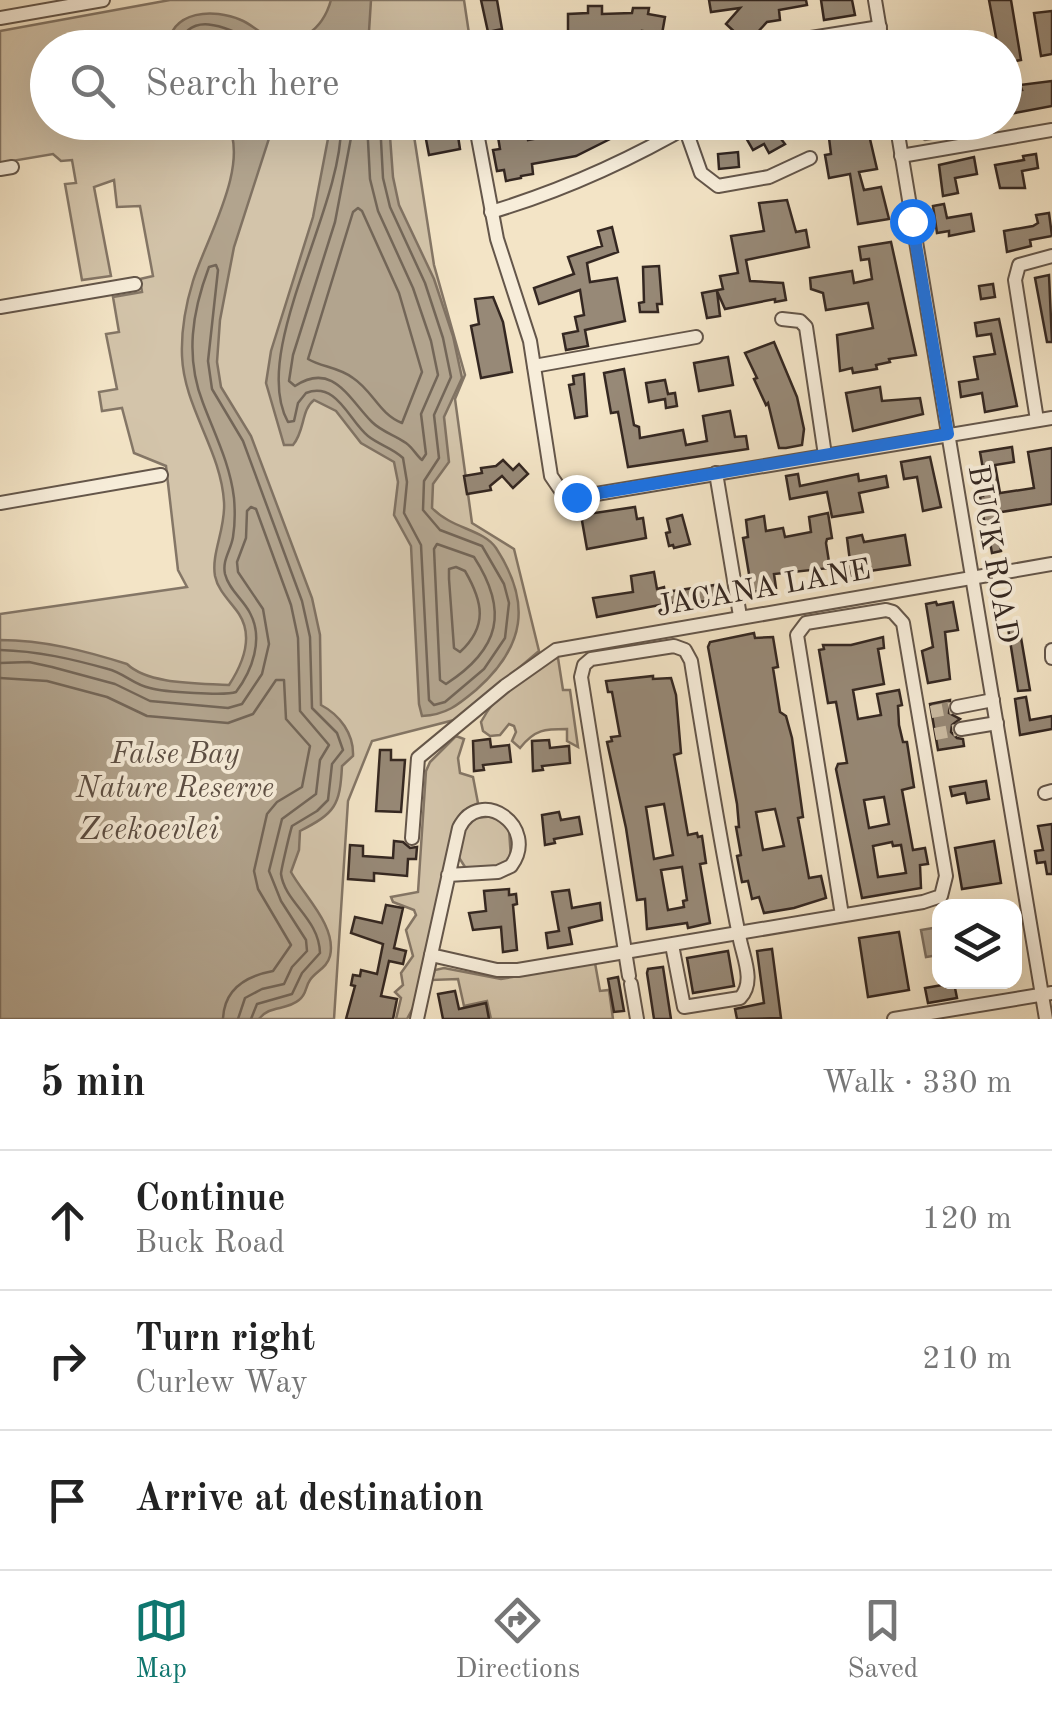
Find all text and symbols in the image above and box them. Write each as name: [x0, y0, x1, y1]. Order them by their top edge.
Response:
search box: [30, 30, 1022, 140]
icon: search: [65, 58, 120, 113]
text: Search here: [145, 66, 340, 104]
route start: [890, 199, 936, 245]
street label: BUCK ROAD: [962, 463, 1022, 646]
route end: [554, 475, 600, 521]
street label: JACANA LANE: [654, 555, 873, 623]
park label: False Bay Nature Reserve: [75, 740, 274, 804]
water label: Zeekoevlei: [79, 815, 219, 847]
map controls: [932, 899, 1022, 989]
button: layers: [932, 899, 1022, 989]
text: 5 min: [40, 1063, 146, 1105]
text: Walk · 330 m: [822, 1068, 1012, 1100]
text: Continue: [135, 1181, 285, 1219]
icon: ahead: [40, 1193, 95, 1248]
text: 120 m: [922, 1204, 1012, 1236]
text: Buck Road: [135, 1228, 285, 1260]
text: Turn right: [135, 1321, 315, 1359]
icon: right: [40, 1333, 95, 1388]
text: 210 m: [922, 1344, 1012, 1376]
text: Curlew Way: [135, 1368, 308, 1400]
icon: arrive: [40, 1473, 95, 1528]
text: Arrive at destination: [135, 1481, 484, 1519]
tab: Map: [134, 1593, 189, 1688]
tab: Directions: [456, 1593, 580, 1688]
tab: Saved: [847, 1593, 918, 1688]

